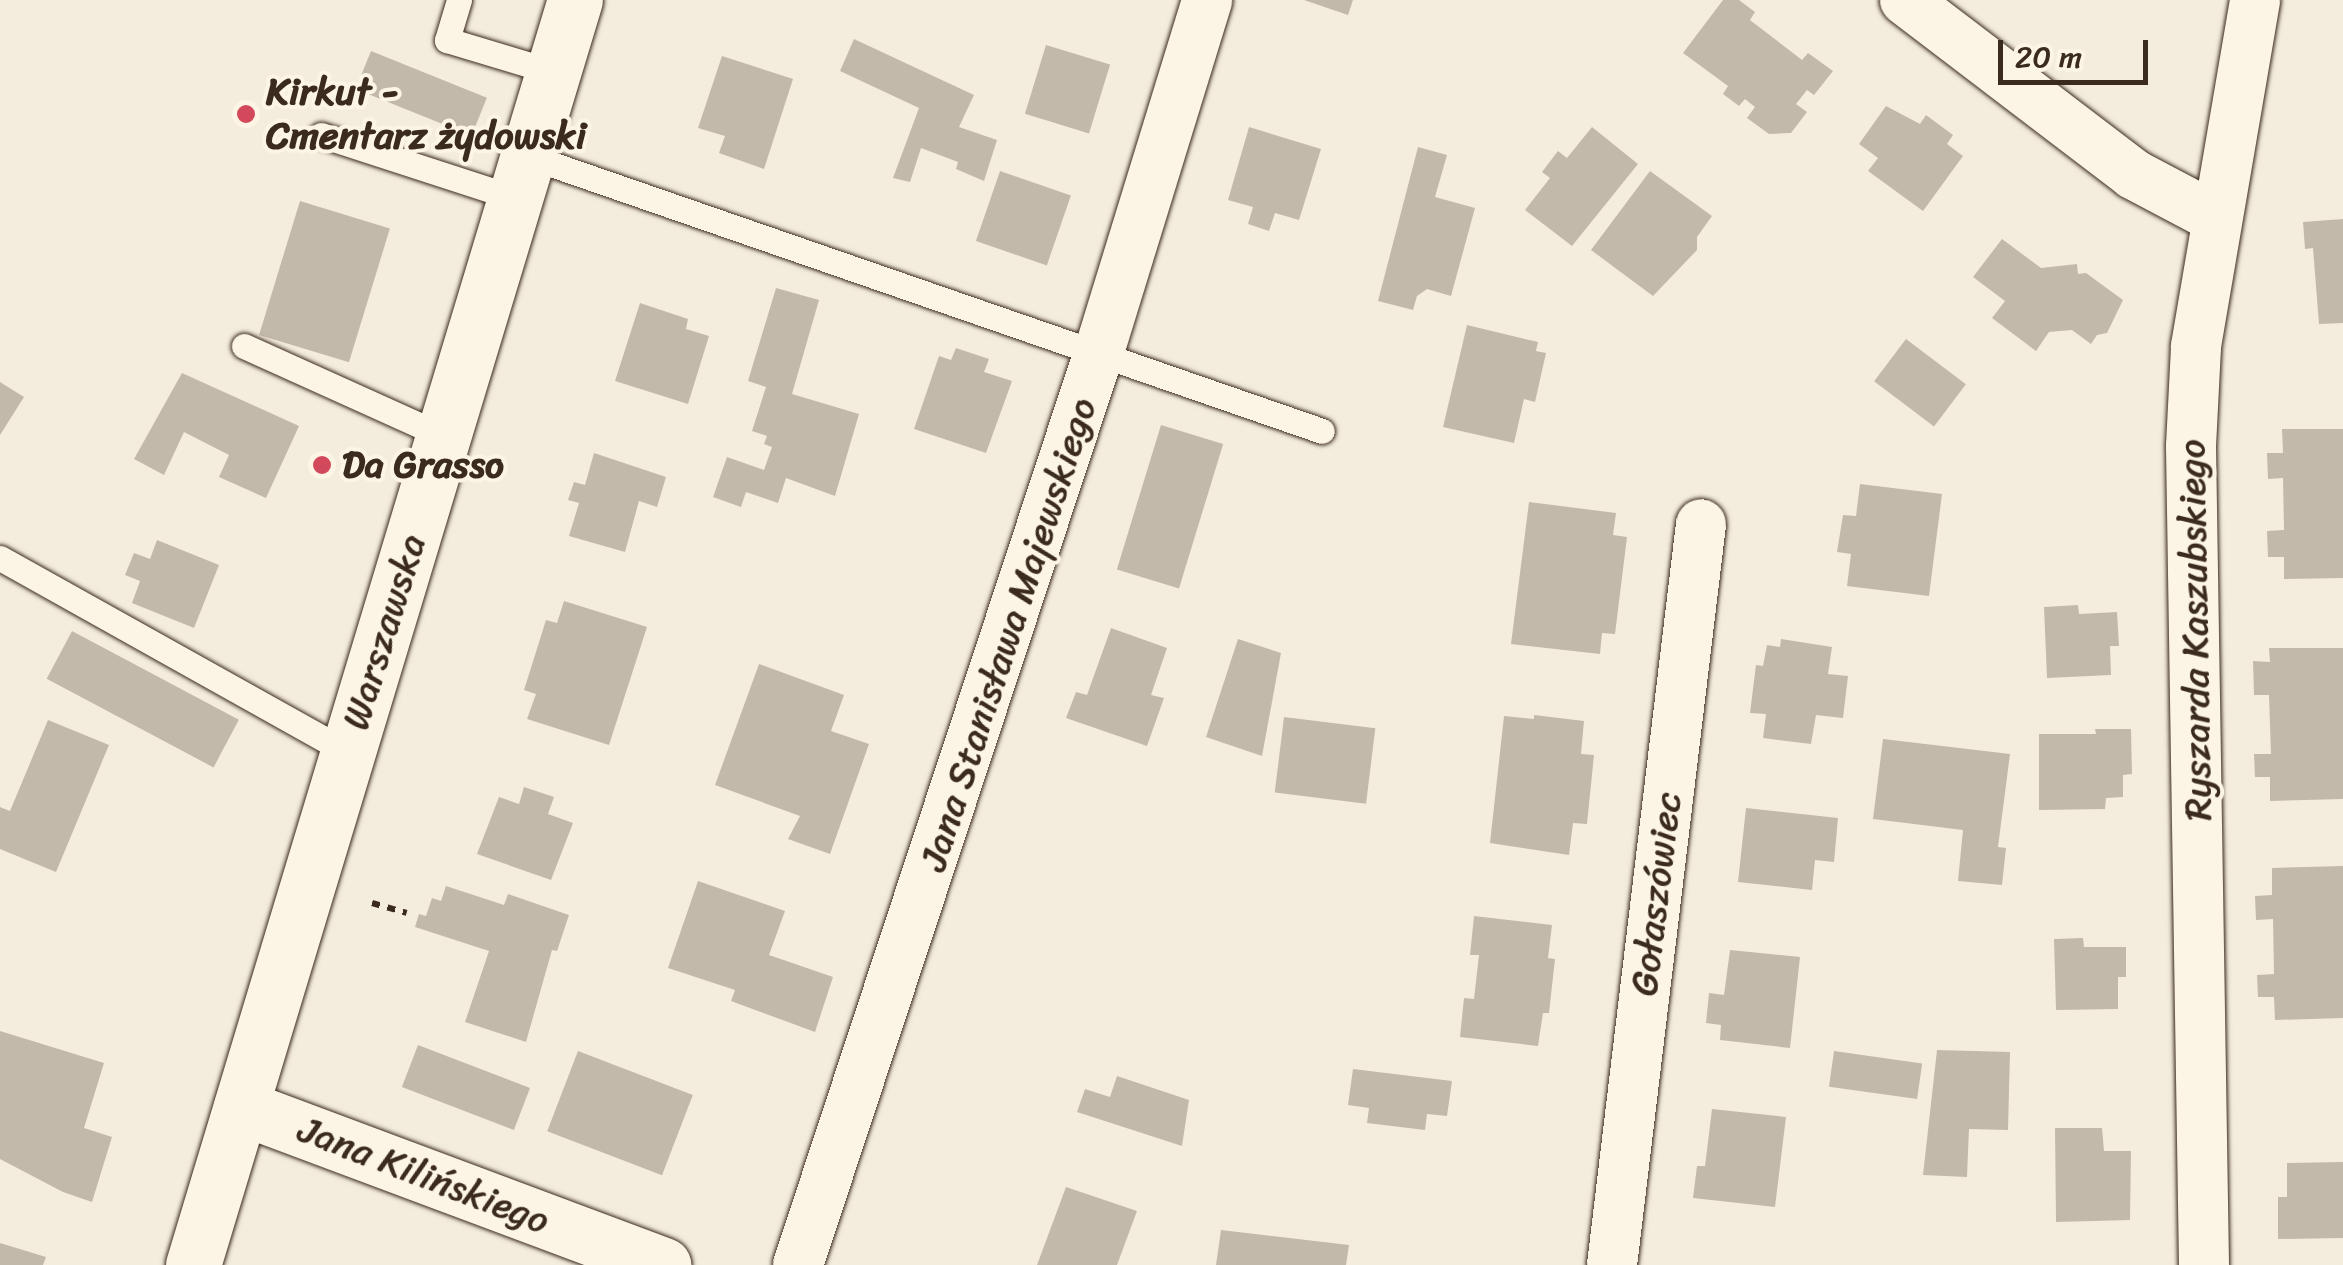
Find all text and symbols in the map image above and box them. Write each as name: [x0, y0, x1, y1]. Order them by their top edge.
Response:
scale bar: [2003, 20, 2153, 82]
text: 20 m: [2015, 30, 2082, 84]
place label: Kirkut - Cmentarz żydowski: [266, 69, 588, 158]
marker: Kirkut - Cmentarz żydowski: [235, 103, 257, 125]
street label: Jana Stanisława Majewskiego: [910, 393, 1106, 875]
street label: Ryszarda Kaszubskiego: [2169, 436, 2221, 824]
place label: Da Grasso: [342, 442, 504, 488]
marker: Da Grasso: [311, 454, 333, 476]
street label: Warszawska: [333, 529, 435, 735]
street label: Gołaszówiec: [1621, 790, 1691, 998]
street label: Jana Kilińskiego: [291, 1106, 557, 1244]

